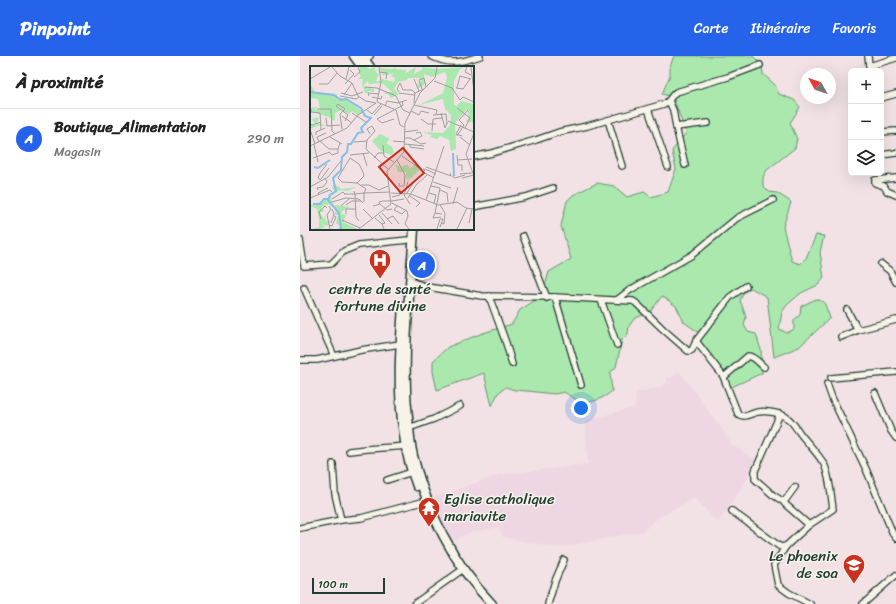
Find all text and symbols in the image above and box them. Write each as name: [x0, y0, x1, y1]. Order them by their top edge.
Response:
text: Pinpoint: [20, 12, 91, 45]
text: Carte: [694, 16, 729, 41]
text: Itinéraire: [751, 16, 810, 41]
text: Favoris: [832, 16, 876, 41]
inset map: [310, 66, 474, 230]
text: À proximité: [16, 67, 103, 97]
north arrow: [800, 68, 836, 104]
map controls: [848, 68, 884, 176]
button: +: [848, 68, 884, 104]
button: −: [848, 104, 884, 140]
text: Boutique_Alimentation: [54, 114, 206, 140]
text: A: [25, 127, 33, 150]
text: 290 m: [247, 127, 284, 150]
text: Magasin: [54, 140, 101, 163]
button: layers: [848, 140, 884, 176]
hospital icon: centre de santé fortune divine: [367, 247, 393, 280]
pin: A: [409, 250, 435, 280]
place label: centre de santé fortune divine: [329, 276, 431, 319]
your location: [571, 398, 591, 418]
place label: Eglise catholique mariavite: [444, 486, 555, 529]
temple icon: Eglise catholique mariavite: [416, 495, 442, 528]
place label: Le phoenix de soa: [769, 543, 838, 586]
school or university icon: Le phoenix de soa: [841, 552, 867, 585]
text: 100 m: [318, 575, 348, 594]
scale bar: [312, 576, 385, 595]

